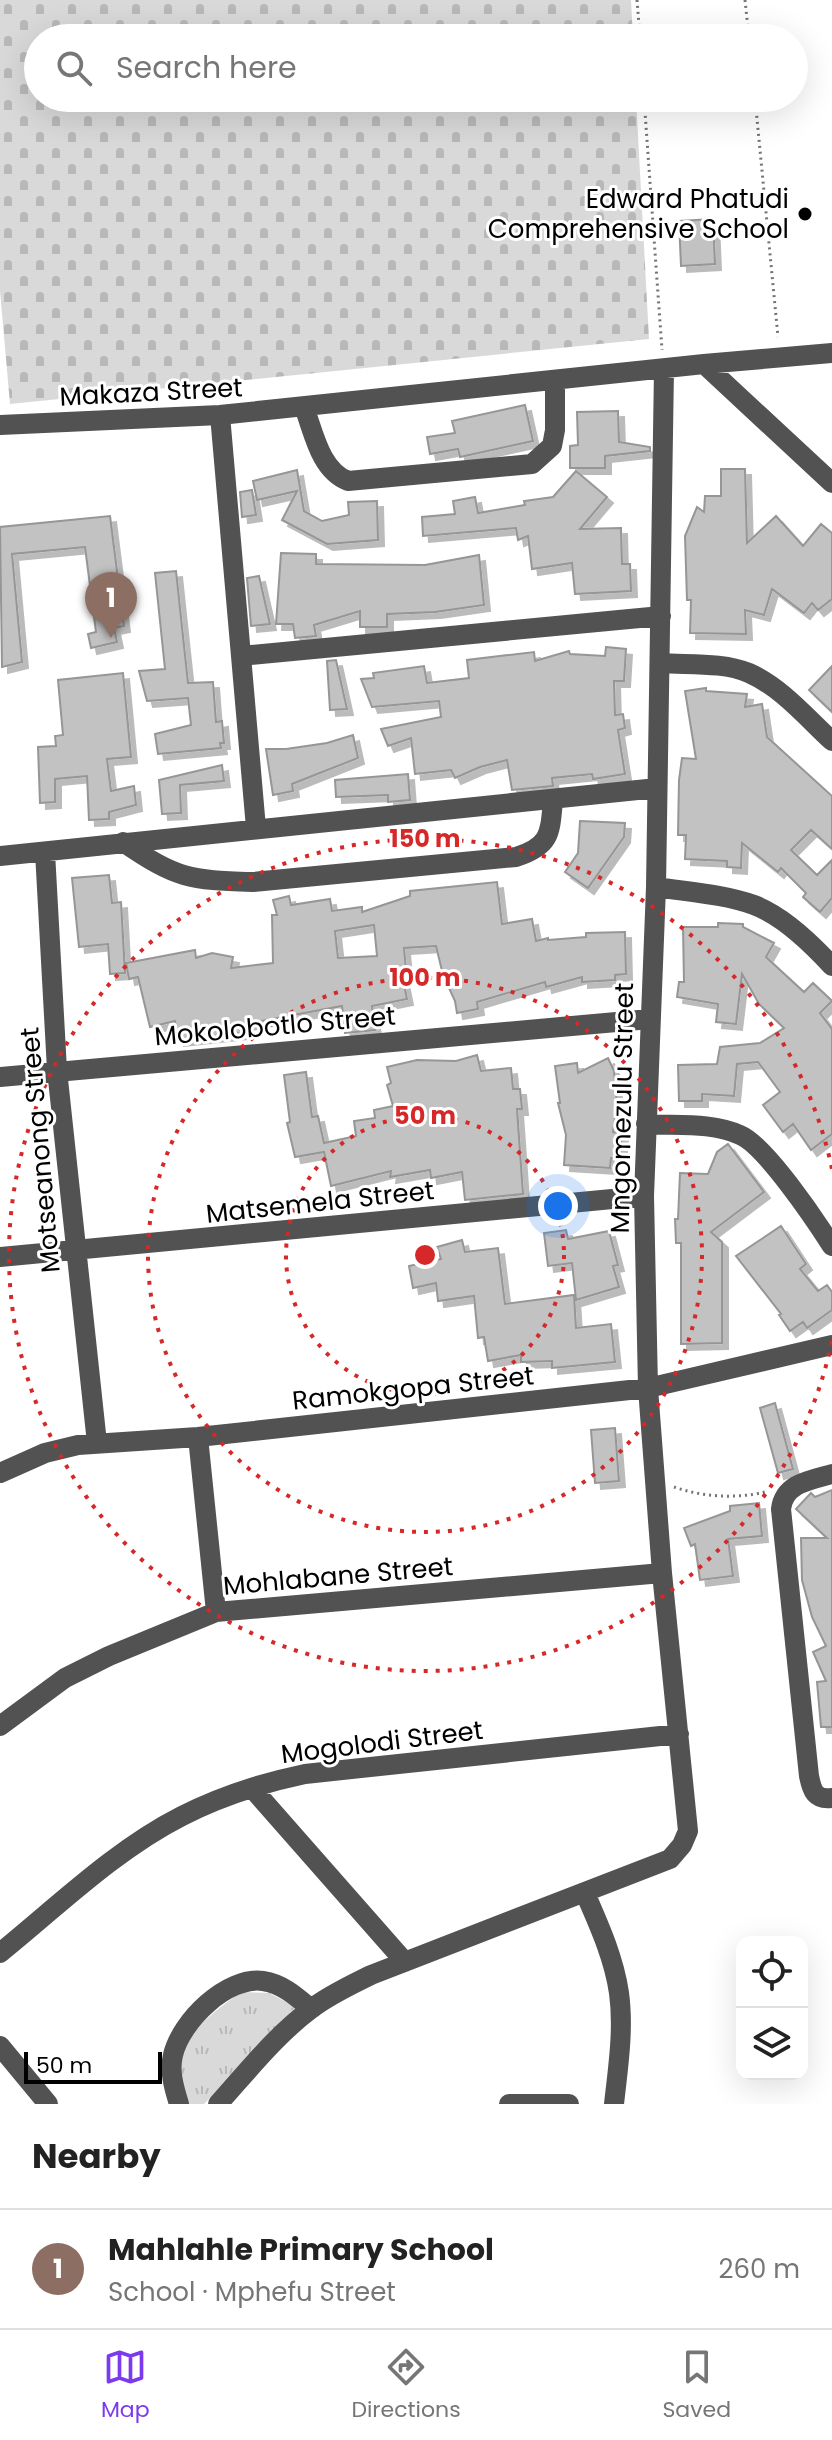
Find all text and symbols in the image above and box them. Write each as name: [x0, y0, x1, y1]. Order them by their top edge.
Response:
search box: [24, 24, 808, 112]
icon: search: [52, 46, 96, 90]
text: Search here: [116, 46, 297, 89]
place label: Edward Phatudi Comprehensive School: [488, 181, 789, 247]
marker: Edward Phatudi Comprehensive School: [796, 205, 814, 223]
street label: Makaza Street: [58, 369, 244, 415]
pin: 1: [85, 572, 137, 638]
text: 150 m: [390, 822, 460, 855]
text: 100 m: [390, 961, 460, 994]
street label: Mngomezulu Street: [602, 982, 642, 1234]
street label: Mokolobotlo Street: [153, 998, 397, 1054]
street label: Motseanong Street: [11, 1026, 69, 1274]
text: 50 m: [394, 1099, 456, 1132]
street label: Matsemela Street: [204, 1172, 436, 1232]
your location: [538, 1186, 578, 1226]
centre of rings: [411, 1241, 439, 1269]
street label: Ramokgopa Street: [290, 1357, 536, 1419]
street label: Mohlabane Street: [222, 1548, 454, 1604]
street label: Mogolodi Street: [279, 1712, 485, 1772]
map controls: [736, 1936, 808, 2080]
button: locate: [736, 1936, 808, 2008]
button: layers: [736, 2008, 808, 2080]
scale bar: [24, 2048, 162, 2084]
text: 50 m: [36, 2050, 92, 2081]
text: Nearby: [32, 2132, 161, 2180]
text: Mahlahle Primary School: [108, 2228, 494, 2271]
text: 1: [53, 2251, 63, 2287]
text: 260 m: [718, 2251, 800, 2287]
text: School · Mphefu Street: [108, 2274, 396, 2310]
tab: Map: [101, 2345, 150, 2426]
tab: Directions: [351, 2345, 461, 2426]
tab: Saved: [662, 2345, 731, 2426]

